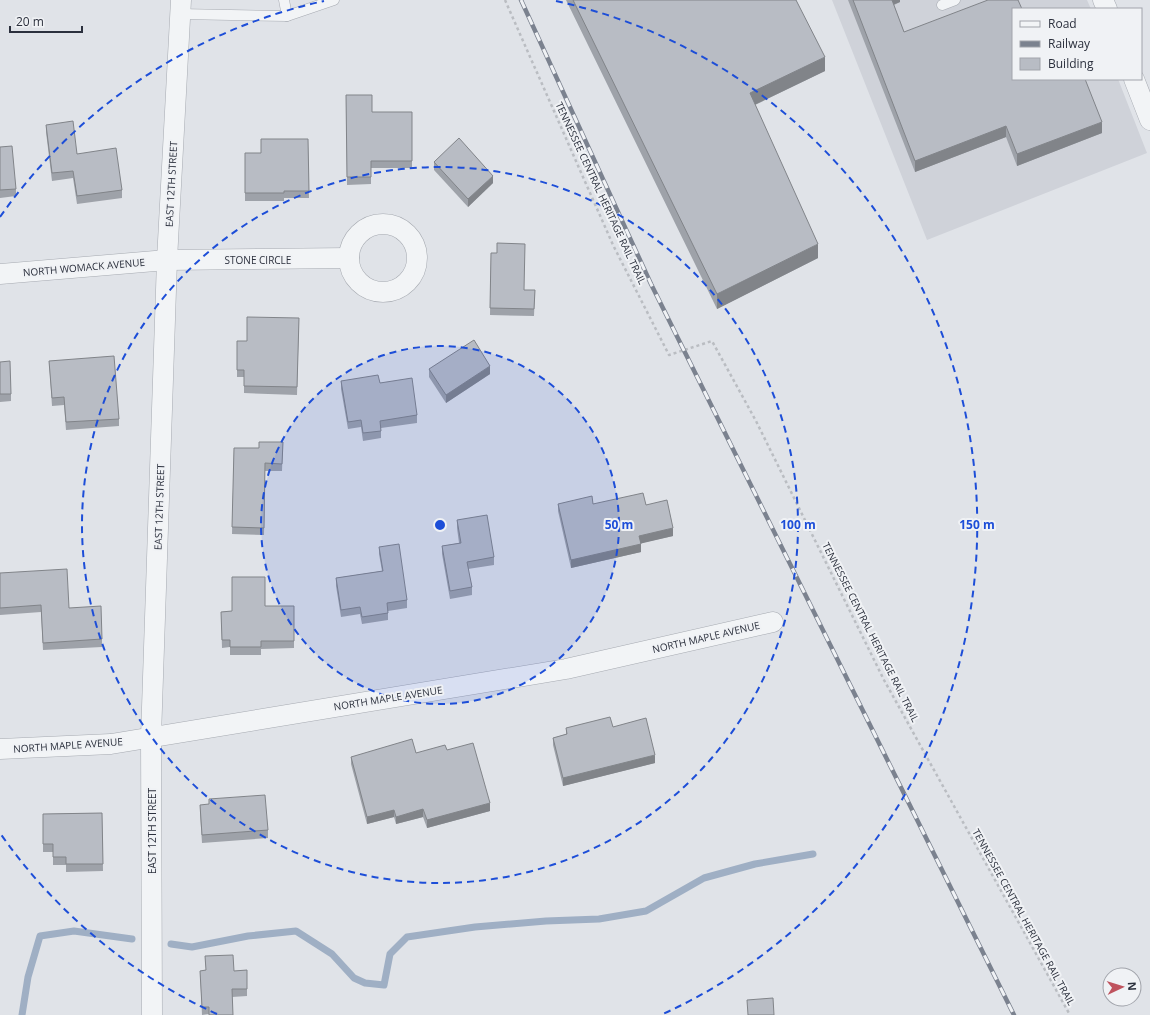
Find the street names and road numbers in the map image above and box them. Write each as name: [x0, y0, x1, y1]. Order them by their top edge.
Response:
street label: TENNESSEE CENTRAL HERITAGE RAIL TRAIL: [552, 99, 650, 287]
street label: EAST 12TH STREET: [162, 140, 180, 227]
street label: STONE CIRCLE: [225, 253, 291, 267]
street label: NORTH WOMACK AVENUE: [22, 255, 146, 279]
street label: EAST 12TH STREET: [151, 463, 168, 550]
street label: TENNESSEE CENTRAL HERITAGE RAIL TRAIL: [819, 540, 923, 724]
street label: NORTH MAPLE AVENUE: [651, 618, 761, 656]
street label: NORTH MAPLE AVENUE: [333, 682, 443, 714]
street label: NORTH MAPLE AVENUE: [13, 734, 123, 756]
street label: EAST 12TH STREET: [145, 787, 159, 874]
street label: TENNESSEE CENTRAL HERITAGE RAIL TRAIL: [969, 826, 1079, 1008]

